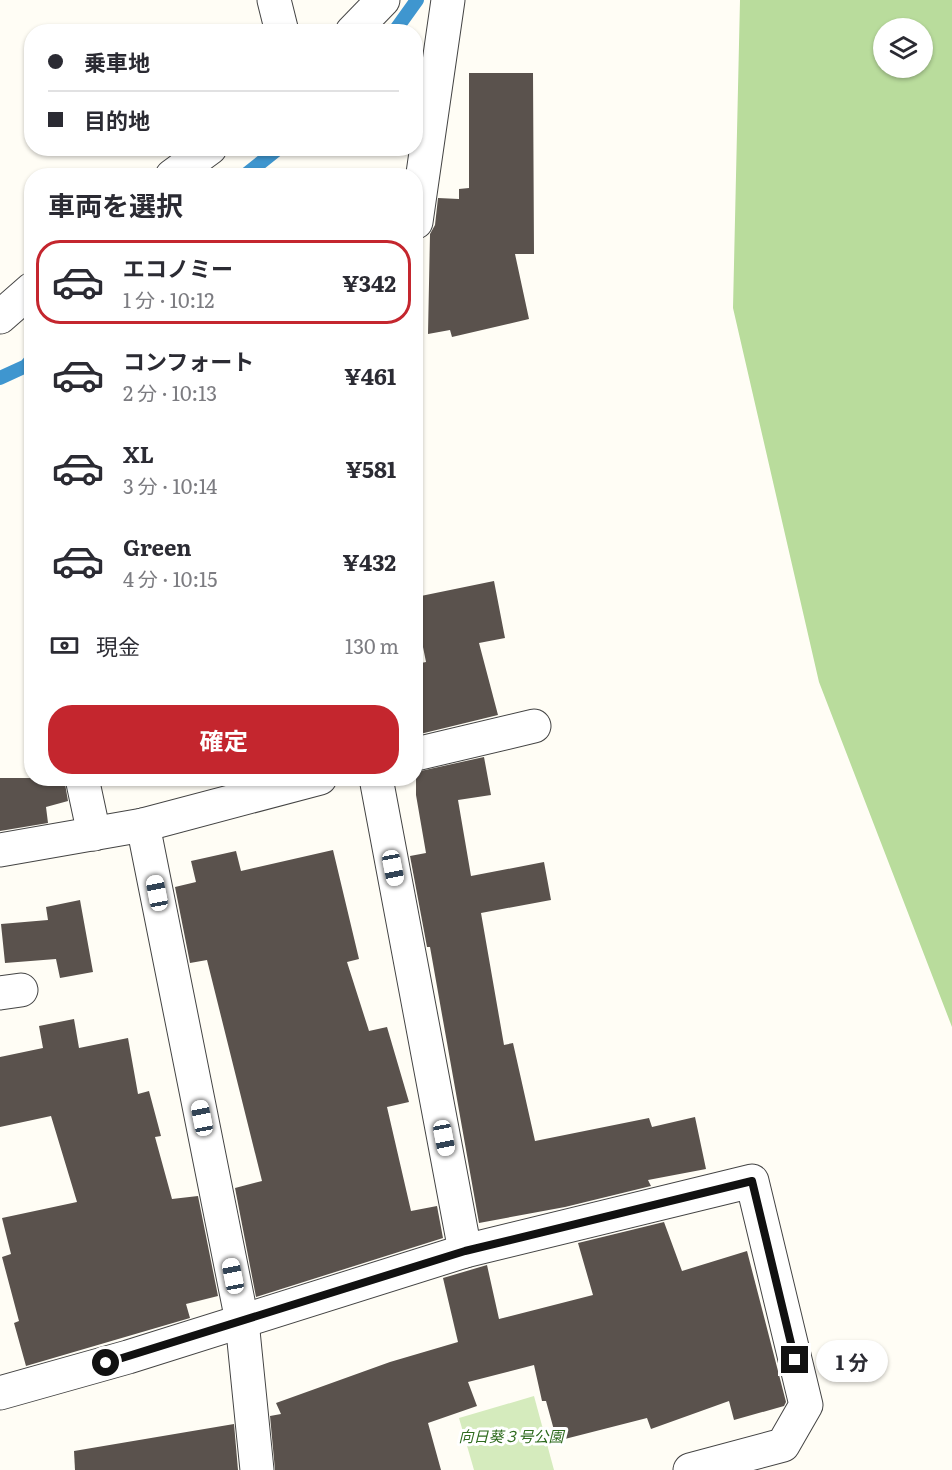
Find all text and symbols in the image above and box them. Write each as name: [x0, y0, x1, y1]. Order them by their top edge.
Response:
map controls: [873, 18, 933, 78]
button: layers: [873, 18, 933, 78]
text: 乗車地: [84, 45, 150, 78]
text: 目的地: [84, 103, 150, 136]
text: 車両を選択: [48, 184, 183, 224]
text: エコノミー: [123, 251, 233, 284]
icon: car: [51, 255, 105, 309]
text: ¥342: [342, 266, 396, 299]
text: 1 分 · 10:12: [123, 284, 214, 314]
text: コンフォート: [123, 344, 254, 377]
icon: car: [51, 348, 105, 402]
text: ¥461: [344, 359, 396, 392]
text: 2 分 · 10:13: [123, 377, 217, 407]
text: XL: [123, 437, 154, 470]
icon: car: [51, 441, 105, 495]
text: ¥581: [346, 452, 396, 485]
text: 3 分 · 10:14: [123, 470, 217, 500]
text: Green: [123, 530, 192, 563]
icon: car: [51, 534, 105, 588]
text: ¥432: [343, 545, 396, 578]
text: 4 分 · 10:15: [123, 563, 217, 593]
icon: cash: [48, 629, 81, 662]
text: 現金: [96, 629, 140, 662]
text: 130 m: [345, 630, 399, 660]
button: 確定: [48, 705, 399, 774]
car: [381, 849, 405, 887]
car: [145, 874, 169, 912]
car: [190, 1099, 214, 1137]
car: [432, 1119, 456, 1157]
car: [221, 1257, 245, 1295]
callout: 1 分: [816, 1339, 888, 1381]
route end: [781, 1346, 808, 1373]
text: 1 分: [836, 1346, 868, 1376]
route start: [92, 1349, 119, 1376]
park label: 向日葵３号公園: [458, 1424, 565, 1447]

